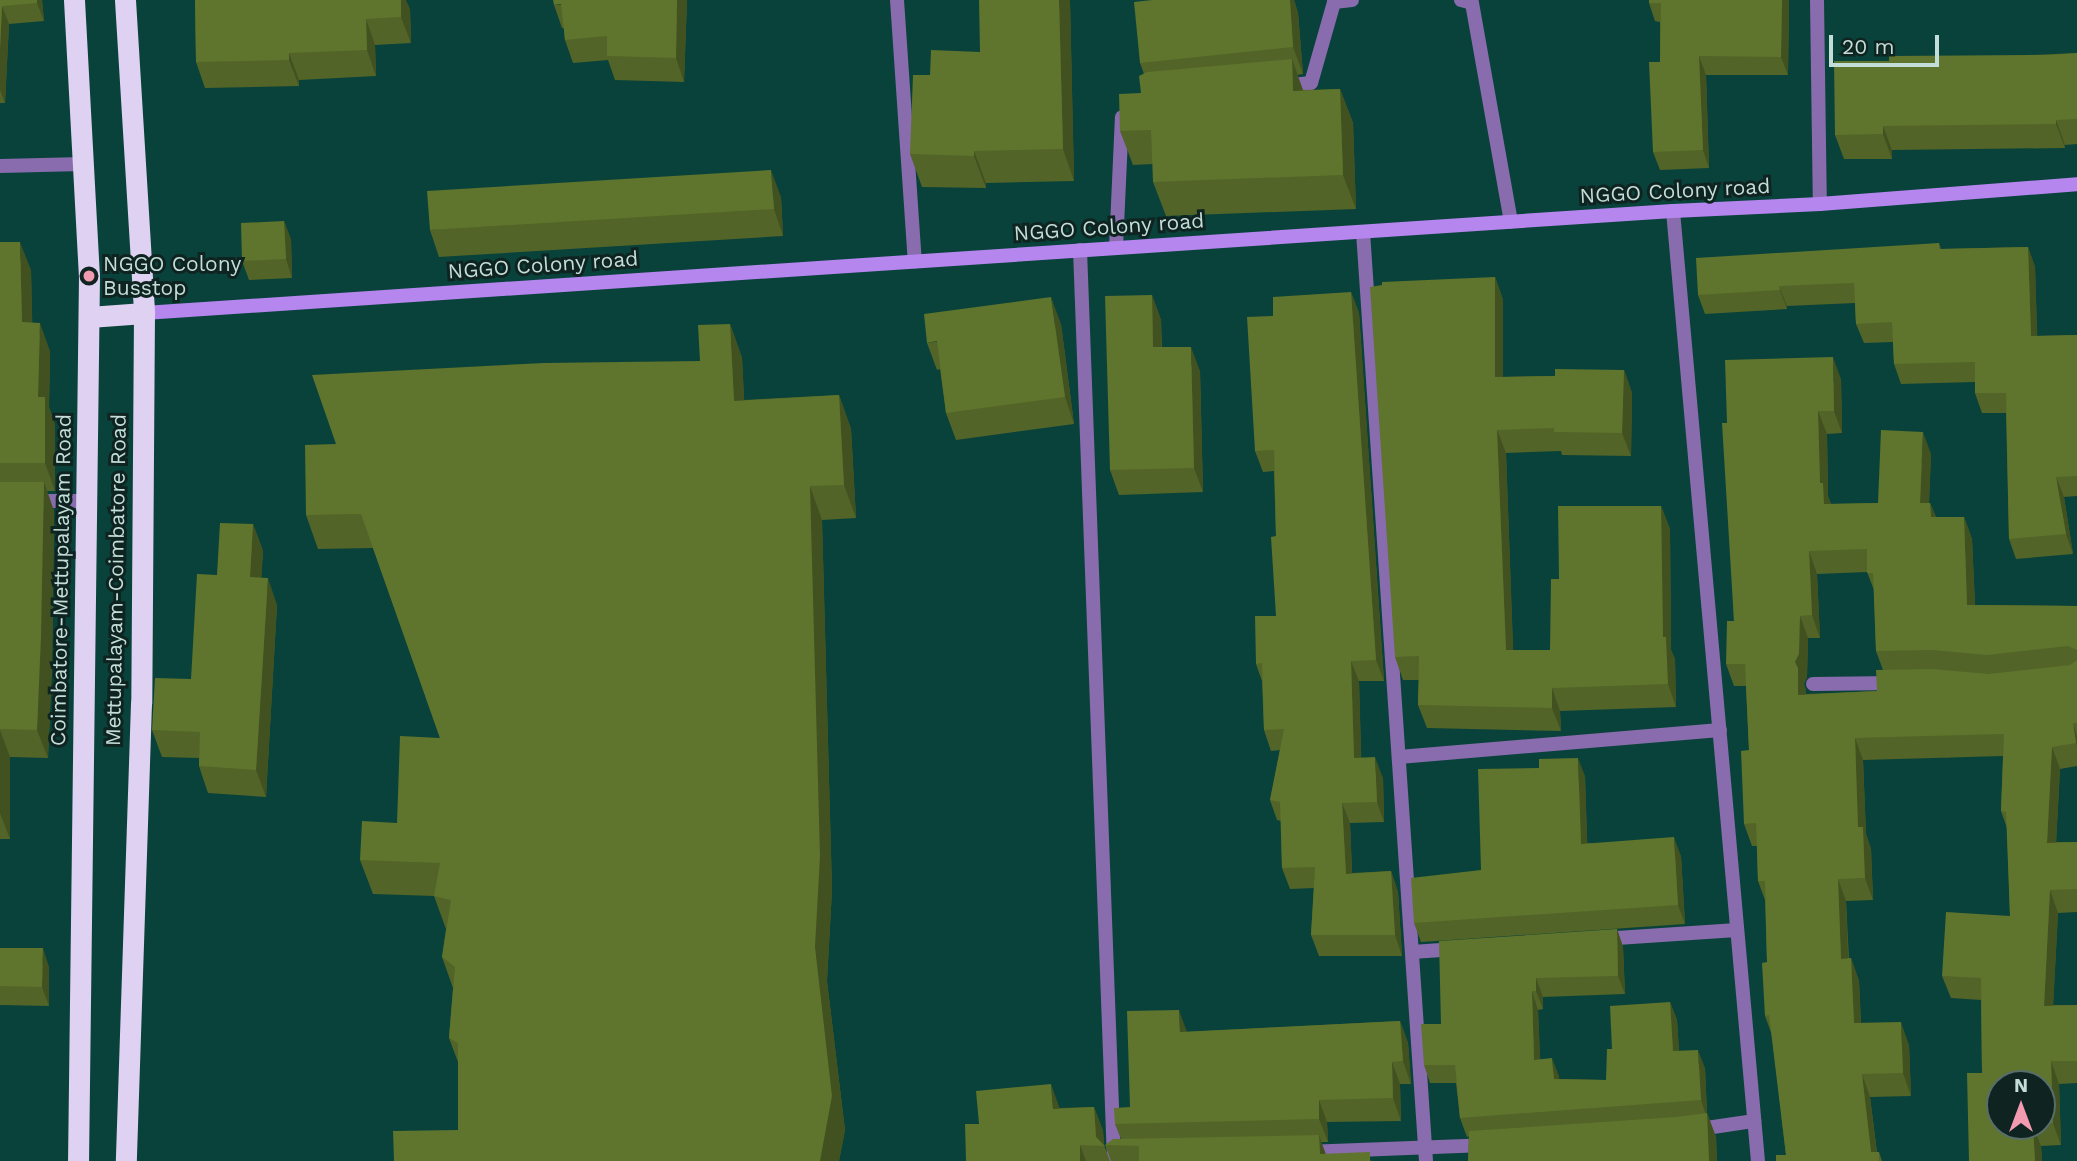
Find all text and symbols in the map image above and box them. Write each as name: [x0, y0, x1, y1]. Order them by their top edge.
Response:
scale bar: [1832, 21, 1942, 65]
text: 20 m: [1842, 34, 1894, 59]
street label: NGGO Colony road: [1579, 173, 1771, 209]
street label: NGGO Colony road: [1013, 208, 1205, 246]
street label: NGGO Colony road: [447, 246, 639, 284]
place label: NGGO Colony Busstop: [103, 251, 241, 301]
marker: NGGO Colony Busstop: [81, 268, 97, 284]
street label: Coimbatore-Mettupalayam Road: [46, 414, 76, 746]
street label: Mettupalayam-Coimbatore Road: [101, 414, 131, 746]
north arrow: [1986, 1070, 2056, 1140]
text: N: [2014, 1074, 2028, 1097]

